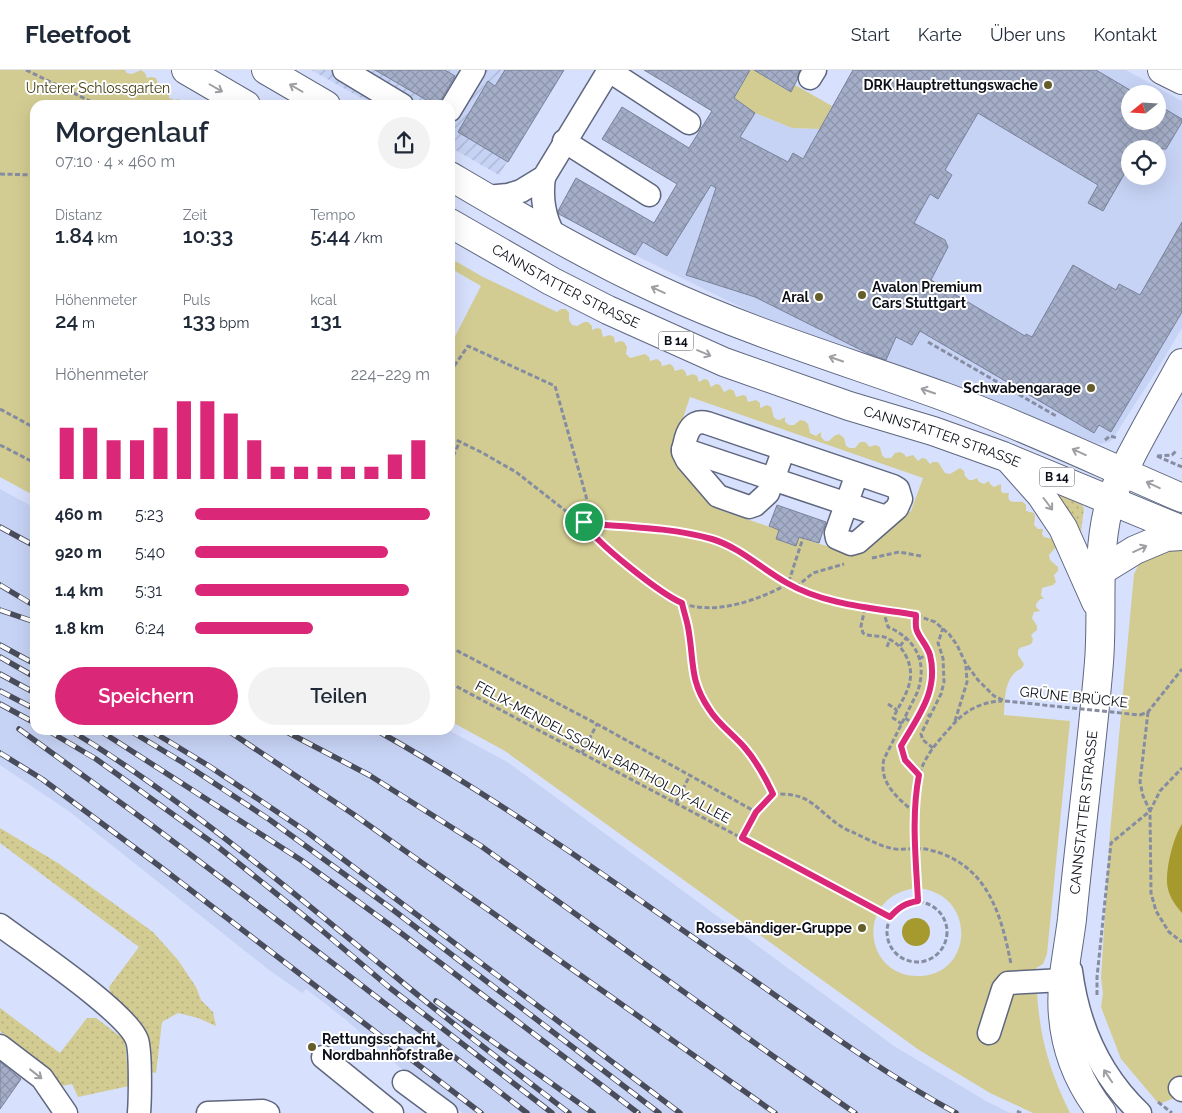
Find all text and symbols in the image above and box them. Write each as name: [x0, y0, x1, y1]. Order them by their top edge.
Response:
text: Fleetfoot: [25, 20, 131, 49]
text: Start: [851, 24, 890, 45]
text: Karte: [918, 24, 962, 45]
text: Über uns: [990, 24, 1065, 45]
text: Kontakt: [1093, 24, 1157, 45]
place label: DRK Hauptrettungswache: [863, 77, 1039, 93]
marker: DRK Hauptrettungswache: [1042, 79, 1054, 91]
park label: Unterer Schlossgarten: [26, 80, 170, 96]
one-way arrow: [289, 82, 304, 92]
one-way arrow: [208, 83, 223, 93]
north arrow: [1121, 85, 1166, 130]
map controls: [1121, 85, 1166, 185]
text: Morgenlauf: [55, 116, 208, 149]
button: share: [378, 117, 430, 169]
button: locate: [1121, 140, 1166, 185]
text: 07:10 · 4 × 460 m: [55, 152, 175, 171]
text: Distanz: [55, 207, 102, 223]
text: Zeit: [183, 207, 207, 223]
text: Tempo: [310, 207, 355, 223]
text: 1.84: [55, 223, 94, 248]
text: 10:33: [183, 223, 233, 248]
text: 5:44: [310, 223, 350, 248]
text: km: [94, 230, 118, 246]
text: /km: [350, 230, 383, 246]
street label: CANNSTATTER STRASSE: [489, 241, 642, 331]
place label: Avalon Premium Cars Stuttgart: [872, 279, 982, 311]
one-way arrow: [651, 284, 666, 294]
place label: Aral: [782, 289, 810, 305]
marker: Avalon Premium Cars Stuttgart: [856, 289, 868, 301]
marker: Aral: [813, 291, 825, 303]
text: Höhenmeter: [55, 292, 137, 308]
text: Puls: [183, 292, 210, 308]
text: kcal: [310, 292, 337, 308]
text: 24: [55, 308, 78, 333]
text: 133: [183, 308, 216, 333]
text: 131: [310, 308, 342, 333]
text: m: [78, 315, 95, 331]
text: bpm: [216, 315, 249, 331]
road number: B 14: [658, 332, 694, 350]
one-way arrow: [696, 350, 711, 359]
one-way arrow: [829, 354, 845, 363]
text: Höhenmeter: [55, 365, 149, 384]
text: 224–229 m: [351, 365, 430, 384]
place label: Schwabengarage: [963, 380, 1082, 396]
marker: Schwabengarage: [1085, 382, 1097, 394]
one-way arrow: [921, 386, 936, 395]
street label: CANNSTATTER STRASSE: [862, 403, 1023, 470]
one-way arrow: [1072, 446, 1087, 456]
road number: B 14: [1040, 468, 1074, 487]
one-way arrow: [1146, 480, 1161, 490]
one-way arrow: [1042, 497, 1053, 510]
pin: [563, 501, 605, 543]
text: 460 m: [55, 505, 102, 524]
text: 5:23: [135, 505, 164, 524]
icon: arrive: [570, 508, 598, 536]
text: 920 m: [55, 543, 102, 562]
text: 5:40: [135, 543, 165, 562]
one-way arrow: [1132, 543, 1147, 553]
text: 1.4 km: [55, 581, 103, 600]
text: 5:31: [135, 581, 162, 600]
text: 1.8 km: [55, 619, 104, 638]
text: 6:24: [135, 619, 165, 638]
button: Speichern: [55, 667, 238, 725]
button: Teilen: [248, 667, 430, 725]
street label: FELIX-MENDELSSOHN-BARTHOLDY-ALLEE: [472, 678, 734, 826]
street label: GRÜNE BRÜCKE: [1019, 681, 1129, 711]
street label: CANNSTATTER STRASSE: [1066, 730, 1100, 895]
place label: Rossebändiger-Gruppe: [696, 920, 853, 936]
marker: Rossebändiger-Gruppe: [856, 922, 868, 934]
place label: Rettungsschacht Nordbahnhofstraße: [322, 1031, 454, 1063]
marker: Rettungsschacht Nordbahnhofstraße: [306, 1041, 318, 1053]
one-way arrow: [30, 1068, 43, 1079]
one-way arrow: [1103, 1069, 1113, 1083]

